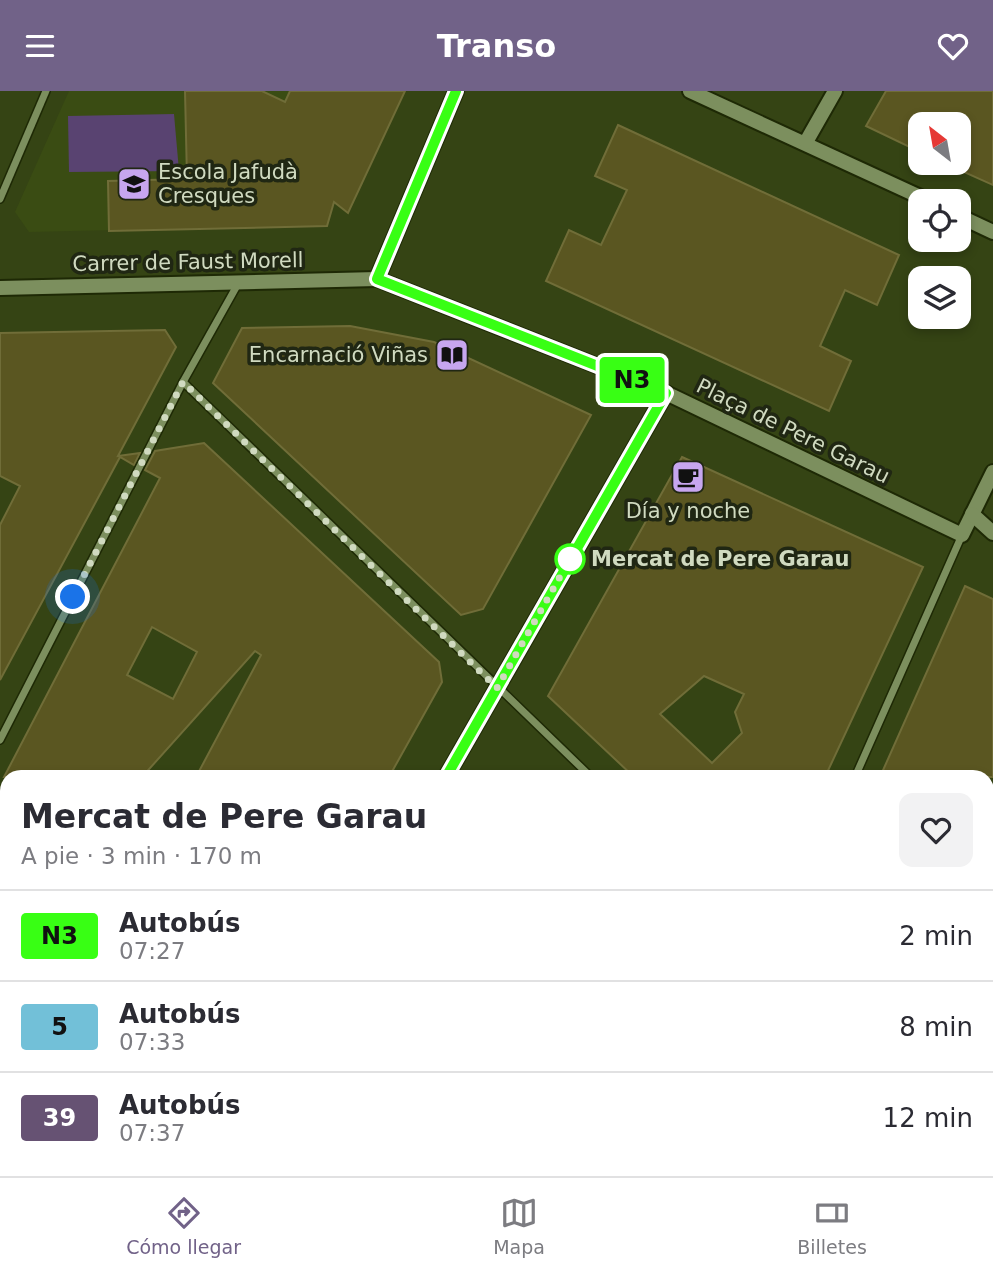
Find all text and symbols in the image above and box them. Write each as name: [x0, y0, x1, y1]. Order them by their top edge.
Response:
icon: menu: [21, 27, 59, 65]
text: Transo: [437, 27, 556, 65]
icon: heart: [934, 27, 972, 65]
north arrow: [908, 112, 971, 175]
map controls: [908, 112, 971, 329]
place label: Escola Jafudà Cresques: [158, 160, 298, 208]
school or university icon: Escola Jafudà Cresques: [115, 165, 153, 203]
button: locate: [908, 189, 971, 252]
street label: Carrer de Faust Morell: [72, 248, 304, 276]
button: layers: [908, 266, 971, 329]
library icon: Encarnació Viñas: [433, 336, 471, 374]
place label: Encarnació Viñas: [249, 343, 428, 367]
line badge: N3: [600, 357, 664, 403]
text: N3: [614, 366, 650, 394]
street label: Plaça de Pere Garau: [692, 374, 894, 488]
cafe icon: Día y noche: [669, 458, 707, 496]
place label: Día y noche: [626, 499, 750, 523]
marker: Mercat de Pere Garau: [555, 544, 585, 574]
place label: Mercat de Pere Garau: [591, 547, 849, 571]
your location: [55, 579, 90, 614]
button: heart: [899, 793, 973, 867]
text: Mercat de Pere Garau: [21, 797, 427, 836]
text: A pie · 3 min · 170 m: [21, 843, 262, 869]
text: Autobús: [119, 908, 241, 938]
text: 2 min: [899, 921, 973, 951]
text: N3: [41, 922, 78, 950]
text: 07:27: [119, 938, 185, 964]
text: Autobús: [119, 999, 241, 1029]
text: 8 min: [899, 1012, 973, 1042]
text: 5: [51, 1013, 68, 1041]
text: 07:33: [119, 1029, 185, 1055]
text: Autobús: [119, 1090, 241, 1120]
text: 12 min: [883, 1103, 973, 1133]
text: 39: [43, 1104, 76, 1132]
text: 07:37: [119, 1120, 185, 1146]
tab: Cómo llegar: [126, 1194, 241, 1258]
tab: Mapa: [493, 1194, 545, 1258]
tab: Billetes: [797, 1194, 867, 1258]

